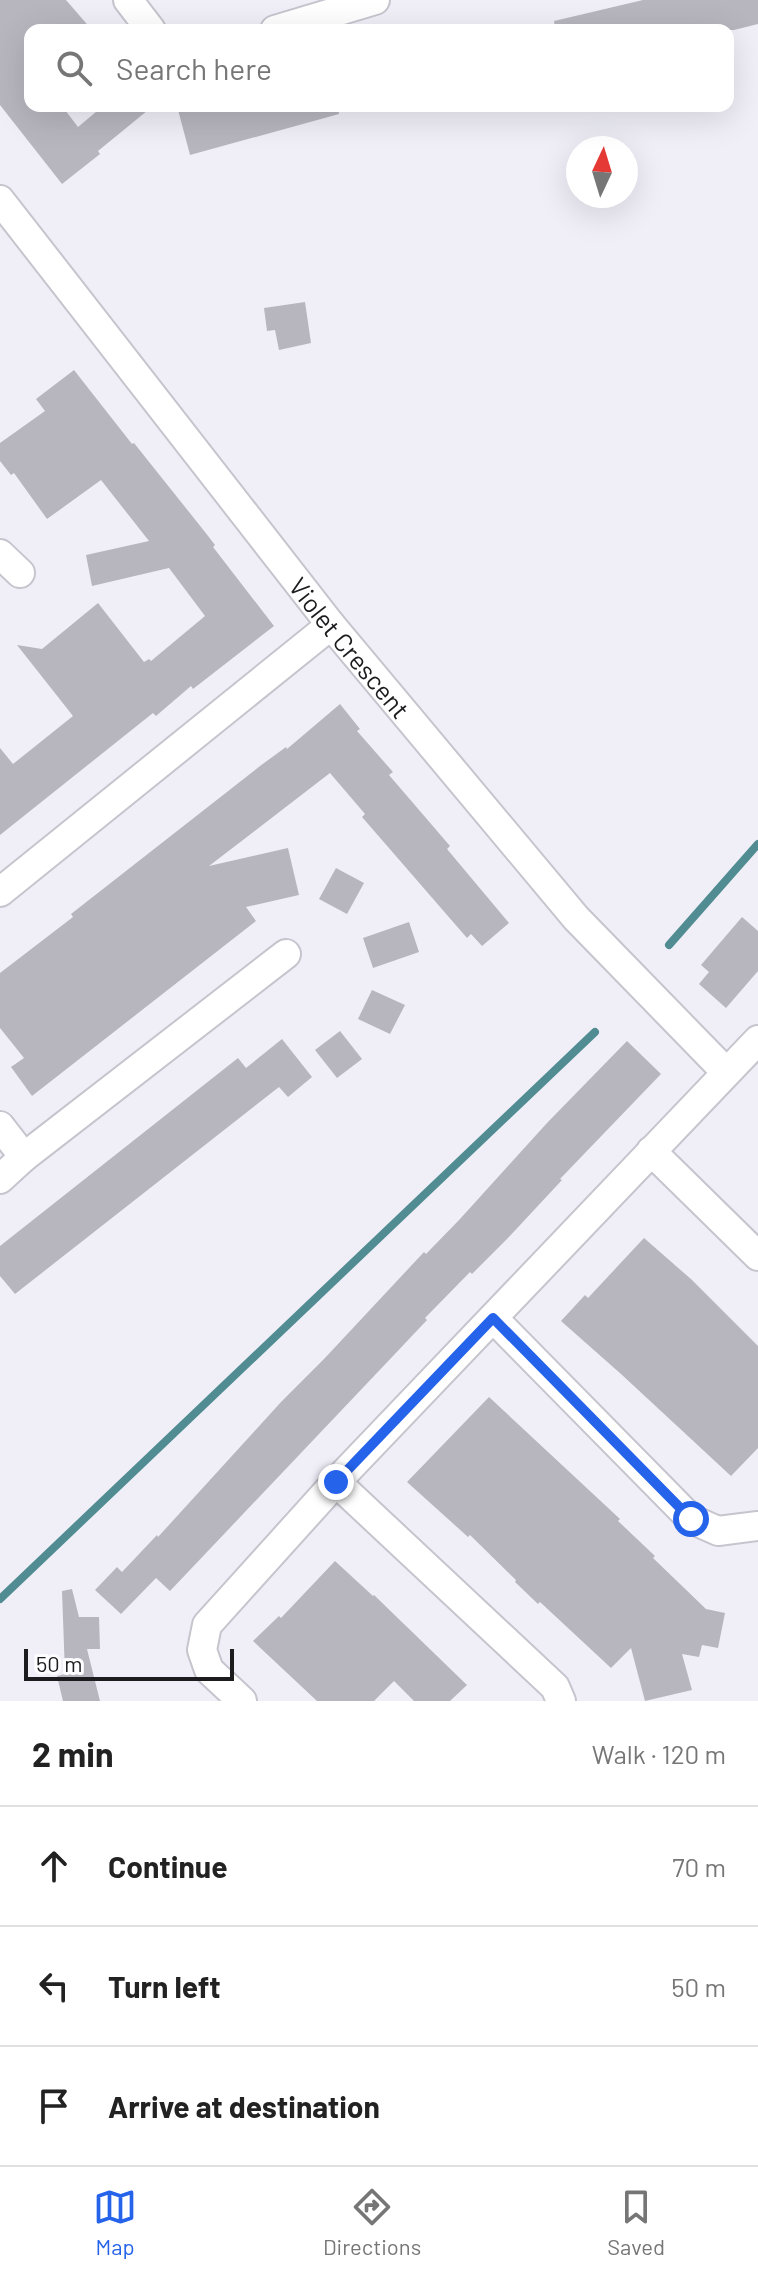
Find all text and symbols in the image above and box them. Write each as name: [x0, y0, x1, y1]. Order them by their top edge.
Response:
search box: [24, 24, 734, 112]
icon: search: [52, 46, 96, 90]
text: Search here: [116, 50, 272, 86]
north arrow: [566, 136, 638, 208]
street label: Violet Crescent: [284, 571, 417, 724]
route end: [318, 1464, 354, 1500]
route start: [673, 1501, 709, 1537]
scale bar: [24, 1645, 234, 1681]
text: 50 m: [36, 1650, 82, 1676]
text: 2 min: [32, 1733, 114, 1774]
text: Walk · 120 m: [592, 1738, 726, 1769]
icon: ahead: [32, 1844, 76, 1888]
text: Continue: [108, 1848, 228, 1884]
text: 70 m: [672, 1851, 726, 1882]
icon: left: [32, 1964, 76, 2008]
text: Turn left: [108, 1968, 221, 2004]
text: 50 m: [671, 1971, 726, 2002]
icon: arrive: [32, 2084, 76, 2128]
text: Arrive at destination: [108, 2088, 380, 2124]
tab: Map: [93, 2185, 137, 2259]
tab: Directions: [323, 2185, 421, 2259]
tab: Saved: [607, 2185, 665, 2259]

